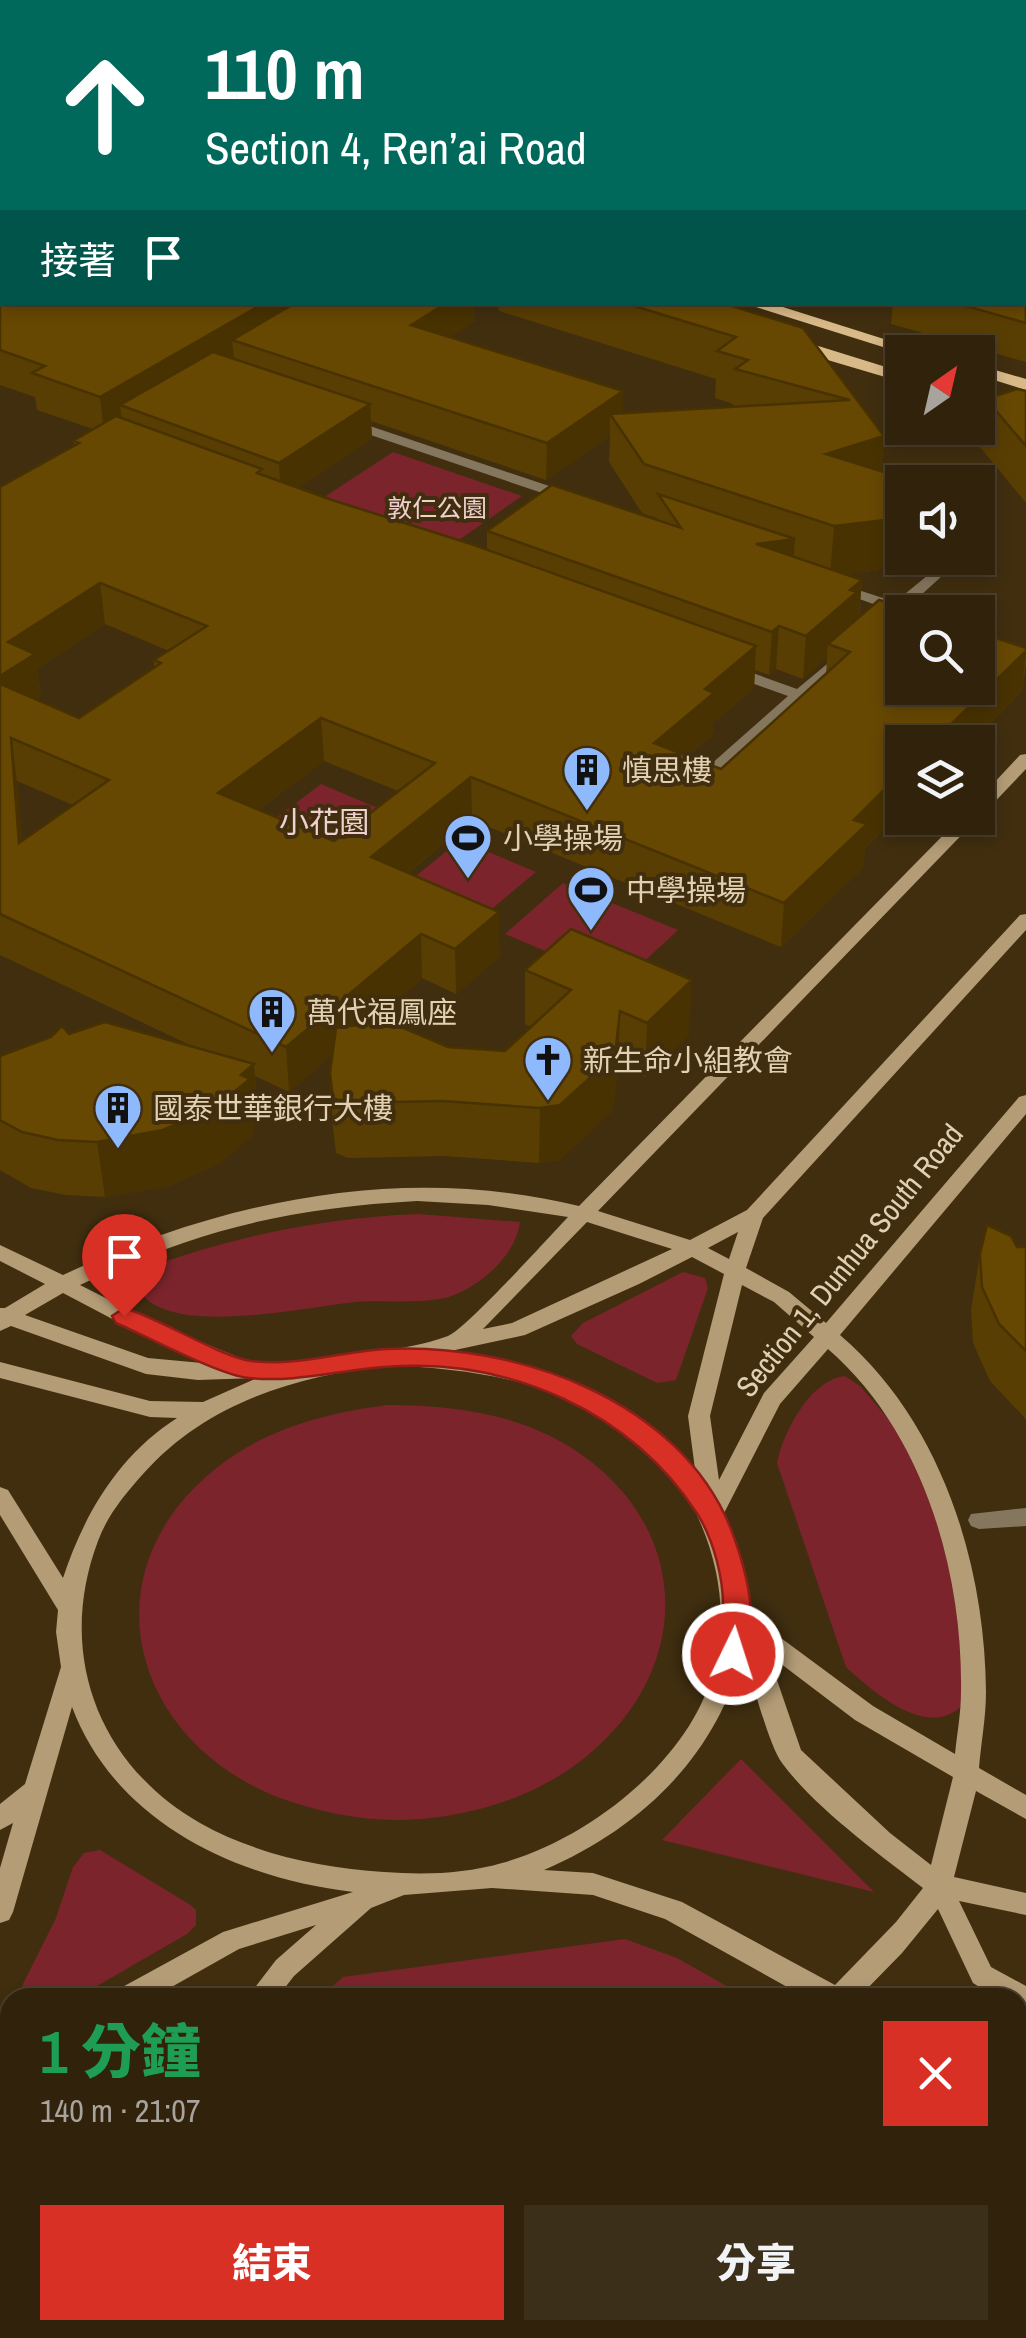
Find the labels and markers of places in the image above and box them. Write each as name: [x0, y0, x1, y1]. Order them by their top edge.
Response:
building icon: 慎思樓: [561, 744, 613, 812]
place label: 慎思樓: [622, 750, 712, 790]
sports icon: 小學操場: [442, 812, 494, 880]
place label: 小學操場: [503, 818, 623, 858]
sports icon: 中學操場: [565, 864, 617, 932]
place label: 中學操場: [626, 870, 746, 910]
building icon: 萬代福鳳座: [246, 986, 298, 1054]
place label: 萬代福鳳座: [307, 992, 457, 1032]
church icon: 新生命小組教會: [522, 1034, 574, 1102]
place label: 新生命小組教會: [583, 1040, 793, 1080]
building icon: 國泰世華銀行大樓: [92, 1082, 144, 1150]
place label: 國泰世華銀行大樓: [153, 1088, 393, 1128]
pin: [82, 1214, 167, 1317]

